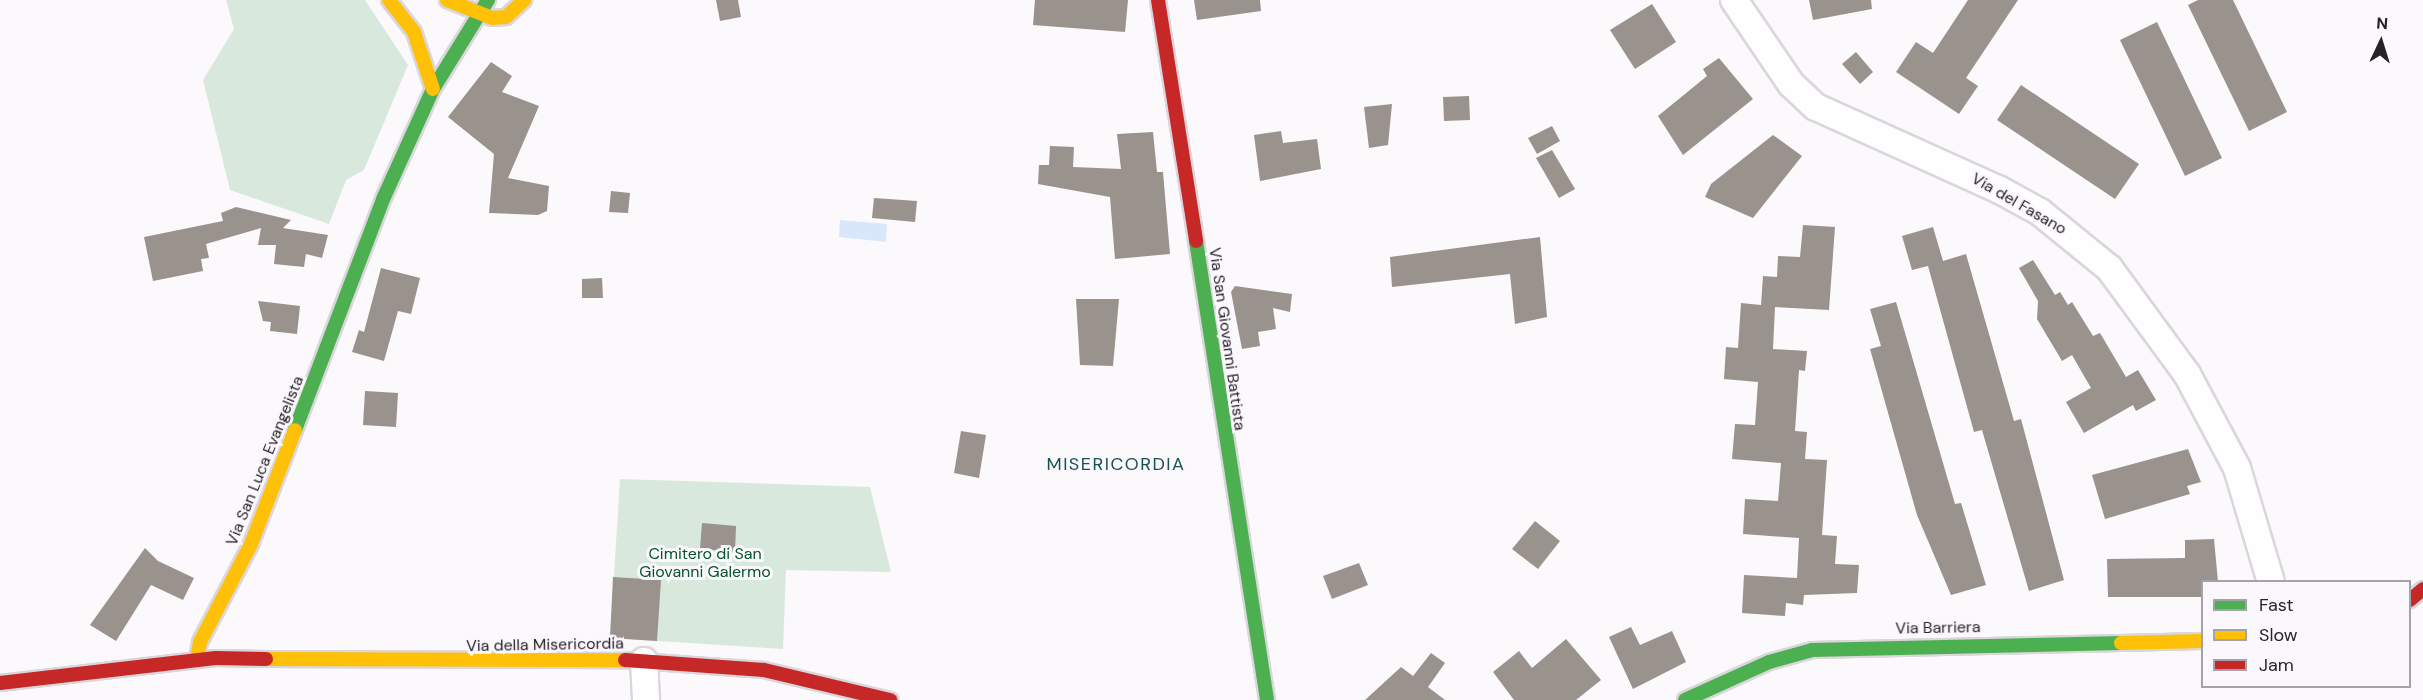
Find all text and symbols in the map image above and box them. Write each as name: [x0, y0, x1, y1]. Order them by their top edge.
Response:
north arrow: [2351, 12, 2411, 72]
text: N: [2376, 13, 2389, 34]
street label: Via del Fasano: [1968, 169, 2070, 239]
street label: Via San Giovanni Battista: [1205, 246, 1249, 432]
street label: Via San Luca Evangelista: [222, 373, 308, 549]
district label: MISERICORDIA: [1047, 453, 1185, 475]
park label: Cimitero di San Giovanni Galermo: [639, 544, 771, 582]
legend: [2201, 580, 2411, 688]
text: Fast: [2259, 593, 2294, 617]
street label: Via Barriera: [1895, 618, 1981, 638]
text: Slow: [2259, 623, 2298, 647]
street label: Via della Misericordia: [466, 634, 624, 656]
text: Jam: [2259, 653, 2294, 677]

